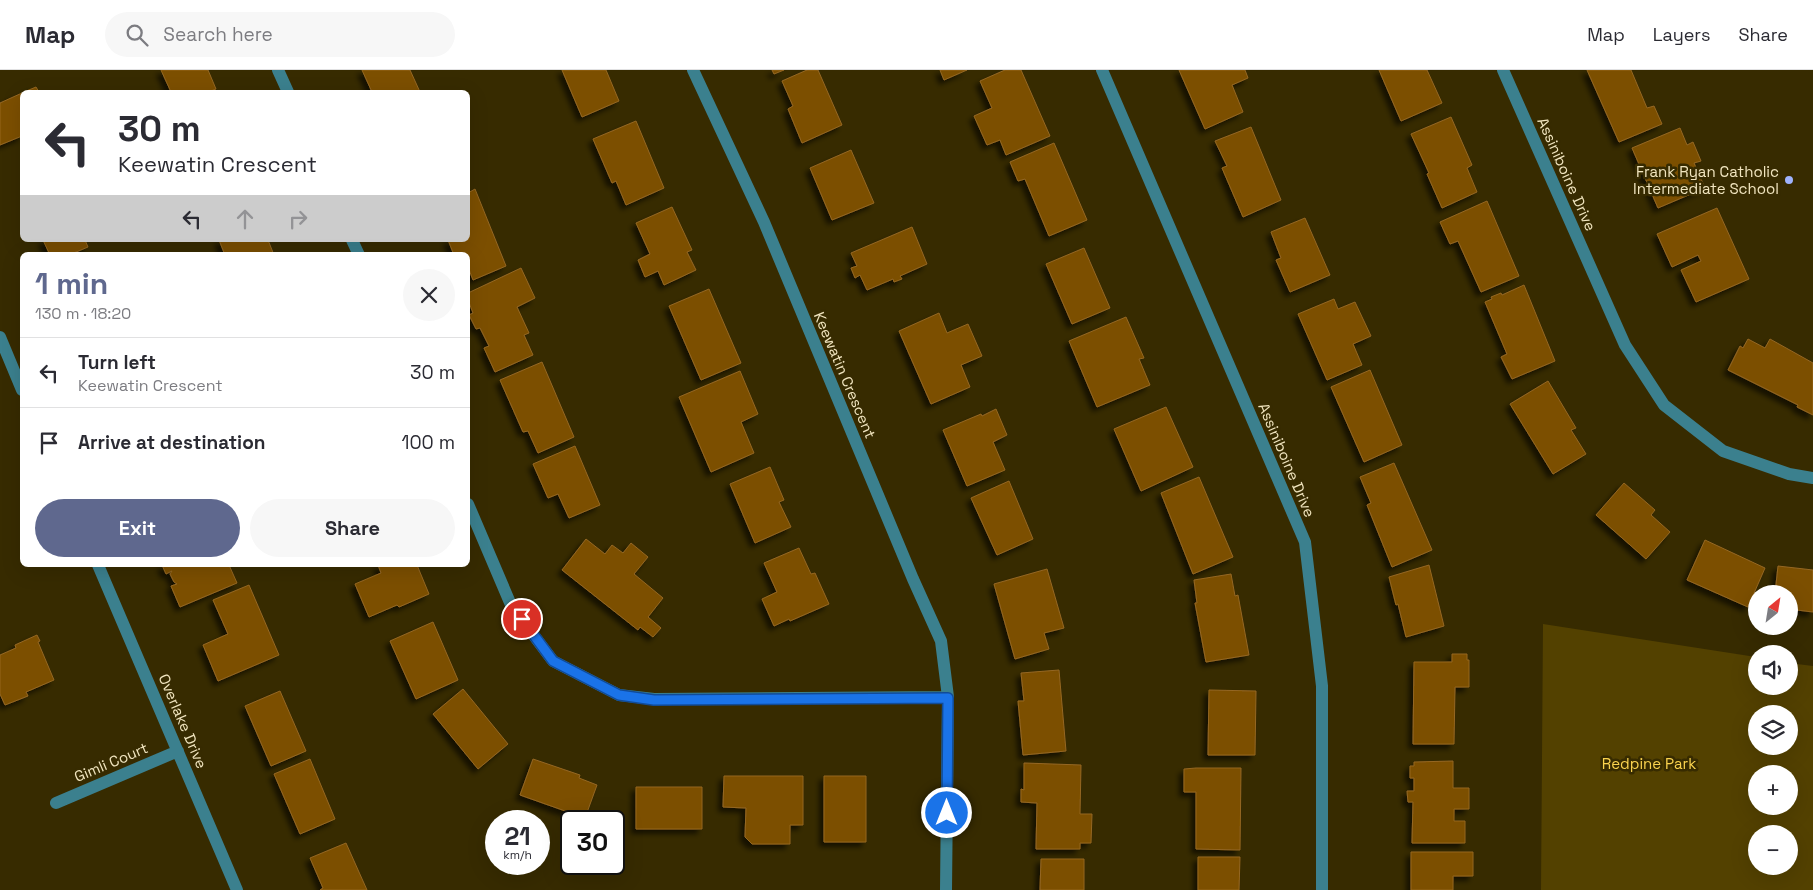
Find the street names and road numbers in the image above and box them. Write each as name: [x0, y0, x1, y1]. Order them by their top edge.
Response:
street label: Assiniboine Drive: [1533, 114, 1601, 234]
street label: Keewatin Crescent: [810, 309, 880, 441]
street label: Assiniboine Drive: [1254, 400, 1320, 520]
street label: Overlake Drive: [155, 671, 212, 771]
street label: Gimli Court: [71, 738, 151, 786]

